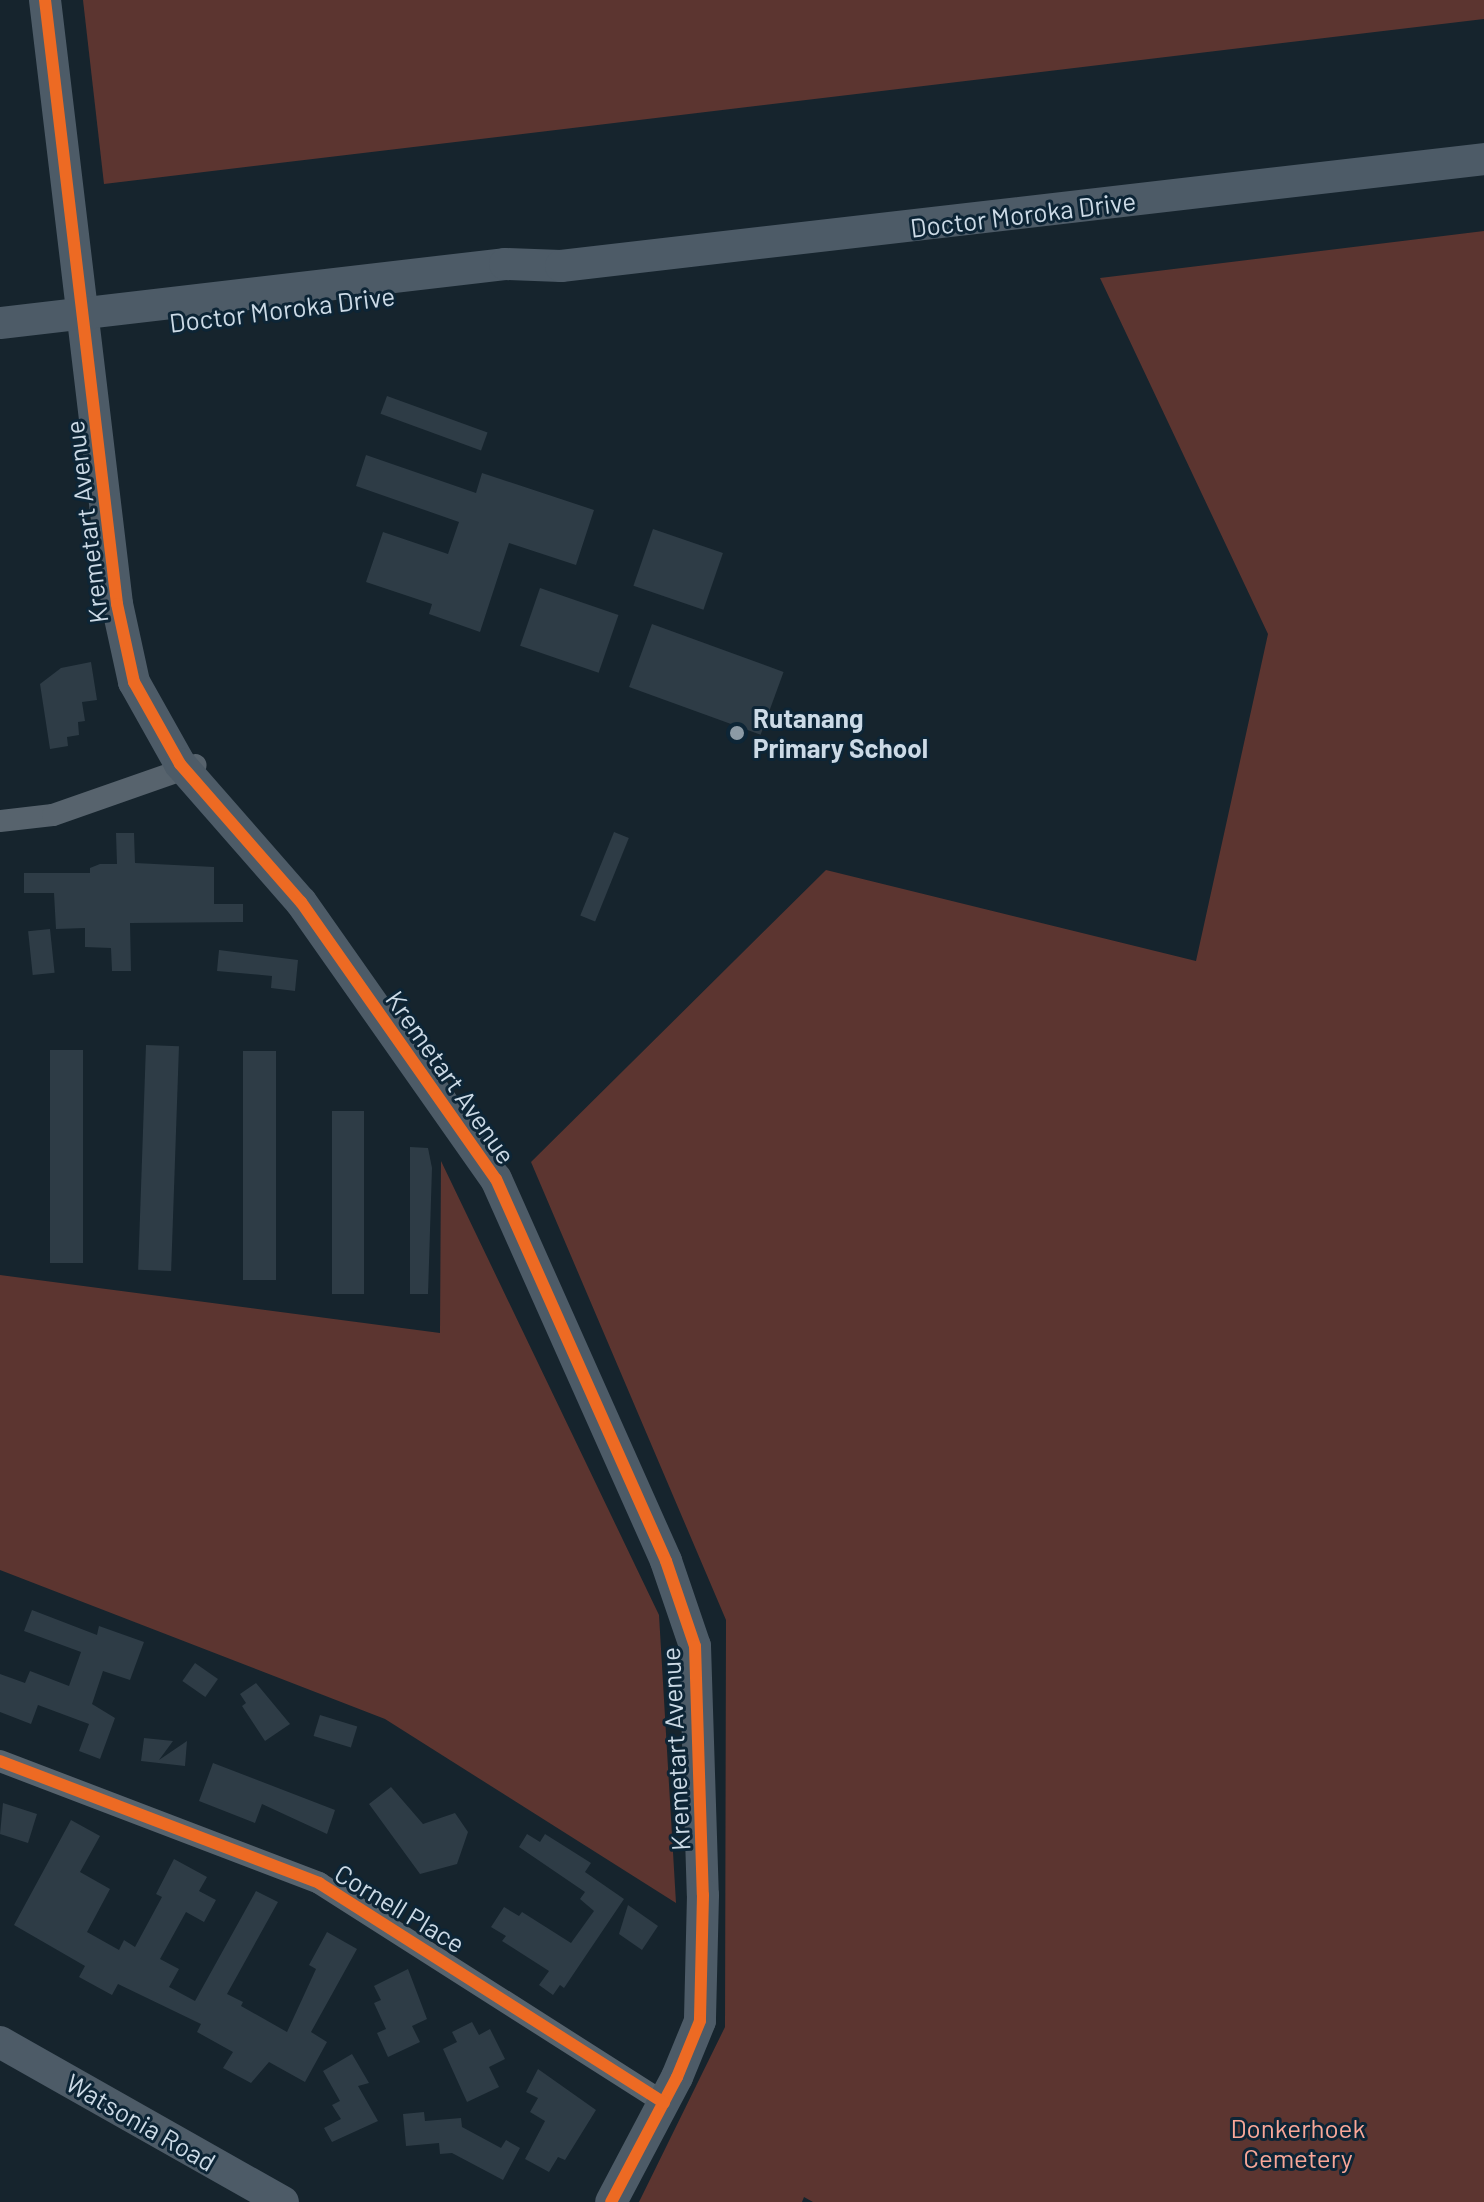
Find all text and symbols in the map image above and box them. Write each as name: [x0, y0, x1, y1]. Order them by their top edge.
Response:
street label: Doctor Moroka Drive: [908, 185, 1138, 243]
street label: Doctor Moroka Drive: [167, 280, 397, 338]
street label: Kremetart Avenue: [58, 419, 114, 625]
place label: Rutanang Primary School: [753, 702, 928, 764]
marker: Rutanang Primary School: [728, 724, 746, 742]
street label: Kremetart Avenue: [380, 985, 522, 1169]
street label: Kremetart Avenue: [654, 1646, 696, 1852]
street label: Cornell Place: [329, 1857, 471, 1959]
street label: Watsonia Road: [61, 2067, 221, 2177]
park label: Donkerhoek Cemetery: [1231, 2112, 1365, 2174]

